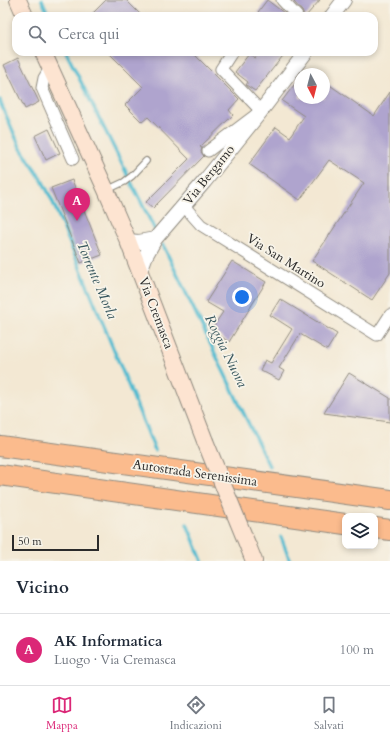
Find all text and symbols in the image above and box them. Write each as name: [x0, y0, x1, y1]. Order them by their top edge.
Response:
search box: [12, 12, 378, 56]
icon: search: [26, 23, 48, 45]
text: Cerca qui: [58, 24, 120, 44]
north arrow: [294, 68, 330, 104]
street label: Via Bergamo: [179, 141, 239, 209]
pin: A: [64, 188, 90, 221]
street label: Via San Martino: [243, 229, 329, 293]
water label: Torrente Morla: [72, 238, 122, 322]
street label: Via Cremasca: [134, 275, 178, 352]
your location: [232, 287, 252, 307]
water label: Roggia Nuova: [200, 311, 252, 391]
street label: Autostrada Serenissima: [132, 455, 259, 491]
map controls: [342, 513, 378, 549]
button: layers: [342, 513, 378, 549]
scale bar: [12, 533, 99, 552]
text: 50 m: [18, 534, 42, 549]
text: Vicino: [16, 576, 69, 599]
text: AK Informatica: [54, 631, 163, 651]
text: A: [24, 641, 34, 659]
text: 100 m: [340, 641, 374, 659]
text: Luogo · Via Cremasca: [54, 651, 176, 669]
tab: Mappa: [46, 694, 78, 733]
tab: Indicazioni: [170, 694, 222, 733]
tab: Salvati: [314, 694, 344, 733]

